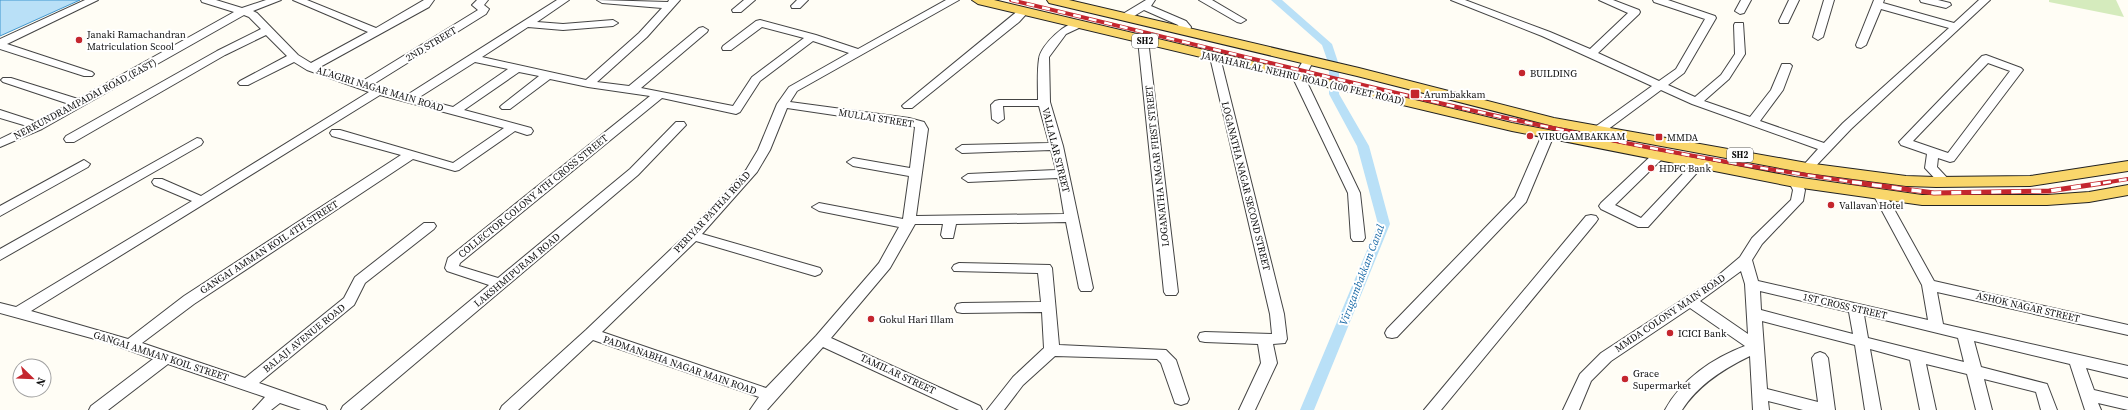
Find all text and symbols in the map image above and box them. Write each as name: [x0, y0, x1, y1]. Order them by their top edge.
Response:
street label: 2ND STREET: [403, 24, 459, 64]
place label: Janaki Ramachandran Matriculation Scool: [86, 28, 186, 53]
road number: SH2: [1132, 34, 1158, 48]
marker: Janaki Ramachandran Matriculation Scool: [74, 35, 84, 45]
street label: JAWAHARLAL NEHRU ROAD (100 FEET ROAD): [1199, 48, 1406, 108]
street label: NERKUNDRAMPADAI ROAD (EAST): [11, 56, 159, 142]
street label: ALAGIRI NAGAR MAIN ROAD: [315, 63, 445, 115]
place label: BUILDING: [1530, 67, 1577, 80]
marker: BUILDING: [1517, 68, 1527, 78]
street label: LOGANATHA NAGAR FIRST STREET: [1142, 85, 1172, 247]
marker: Arumbakkam: [1409, 88, 1421, 100]
place label: Arumbakkam: [1424, 88, 1486, 101]
street label: LOGANATHA NAGAR SECOND STREET: [1219, 100, 1273, 272]
street label: MULLAI STREET: [837, 106, 915, 130]
street label: VALLALAR STREET: [1039, 106, 1073, 194]
place label: VIRUGAMBAKKAM: [1538, 130, 1625, 143]
street label: COLLECTOR COLONY 4TH CROSS STREET: [455, 131, 611, 261]
marker: VIRUGAMBAKKAM: [1525, 131, 1535, 141]
place label: MMDA: [1667, 131, 1699, 144]
marker: MMDA: [1654, 132, 1664, 142]
road number: SH2: [1727, 148, 1753, 162]
place label: HDFC Bank: [1659, 162, 1711, 175]
marker: HDFC Bank: [1646, 163, 1656, 173]
street label: PERIYAR PATHAI ROAD: [671, 168, 753, 256]
street label: GANGAI AMMAN KOIL 4TH STREET: [197, 197, 341, 297]
place label: Vallavan Hotel: [1839, 199, 1903, 212]
marker: Vallavan Hotel: [1826, 200, 1836, 210]
water label: Virugambakkam Canal: [1336, 222, 1388, 328]
street label: LAKSHMIPURAM ROAD: [471, 230, 563, 310]
street label: MMDA COLONY MAIN ROAD: [1612, 271, 1728, 355]
street label: ASHOK NAGAR STREET: [1975, 289, 2081, 325]
street label: 1ST CROSS STREET: [1802, 290, 1888, 322]
street label: BALAJI AVENUE ROAD: [260, 301, 348, 375]
place label: Gokul Hari Illam: [879, 313, 954, 326]
marker: Gokul Hari Illam: [866, 314, 876, 324]
place label: ICICI Bank: [1678, 327, 1727, 340]
street label: GANGAI AMMAN KOIL STREET: [92, 328, 230, 384]
marker: ICICI Bank: [1665, 328, 1675, 338]
street label: PADMANABHA NAGAR MAIN ROAD: [602, 333, 758, 397]
street label: TAMILAR STREET: [858, 351, 938, 397]
north arrow: [12, 358, 52, 398]
place label: Grace Supermarket: [1633, 367, 1691, 392]
marker: Grace Supermarket: [1620, 374, 1630, 384]
text: N: [32, 375, 49, 388]

